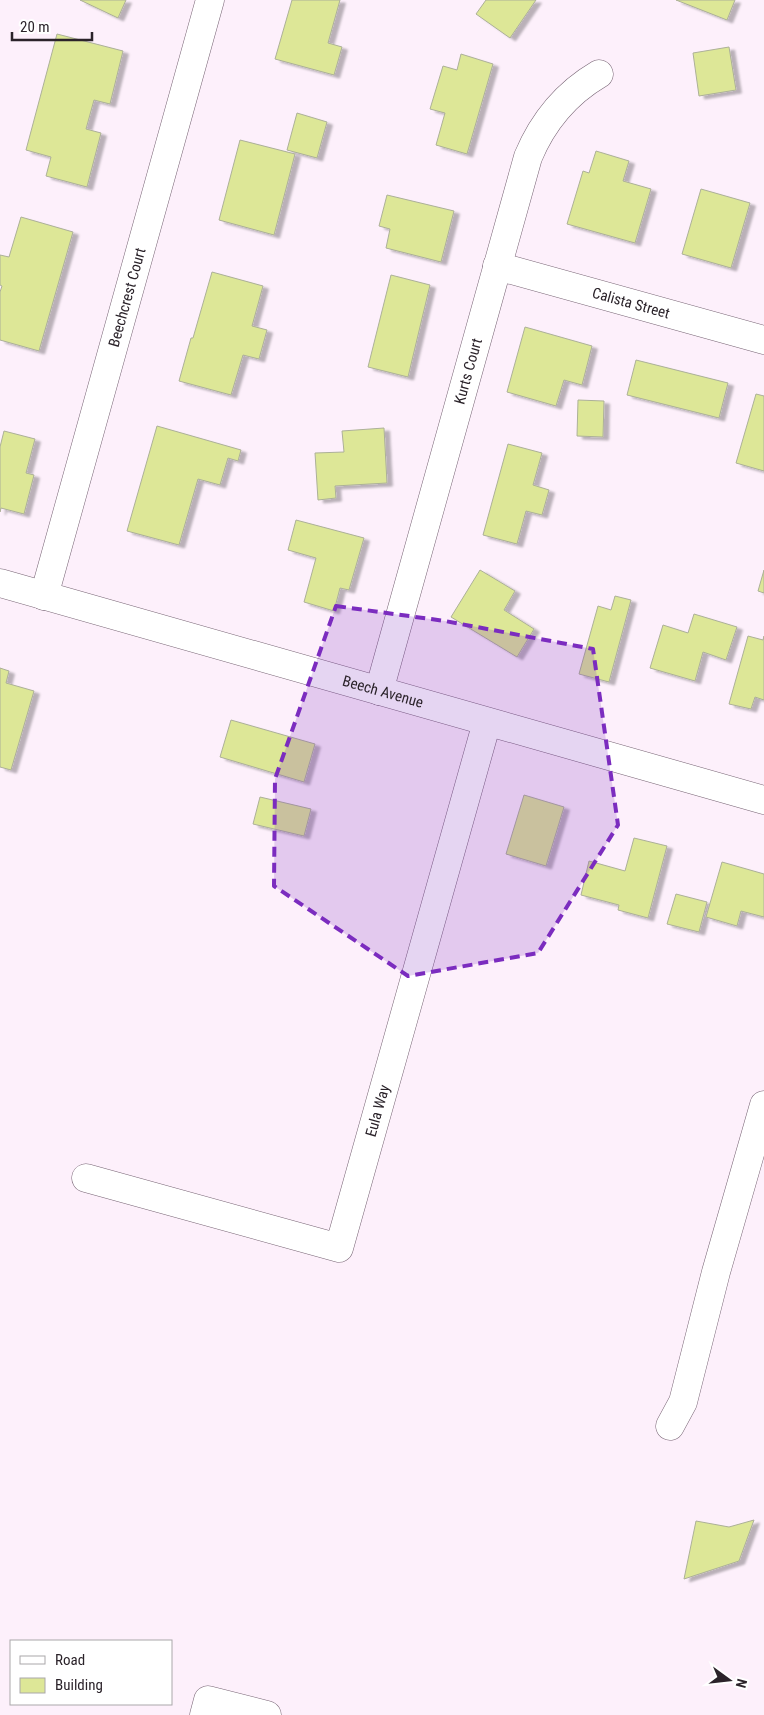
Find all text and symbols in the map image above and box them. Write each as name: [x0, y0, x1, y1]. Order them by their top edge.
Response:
scale bar: [12, 10, 92, 42]
text: 20 m: [20, 18, 50, 36]
street label: Beechcrest Court: [105, 246, 150, 349]
street label: Calista Street: [590, 284, 672, 322]
street label: Kurts Court: [450, 336, 486, 406]
street label: Beech Avenue: [340, 672, 425, 712]
street label: Eula Way: [362, 1083, 393, 1139]
legend: [10, 1640, 172, 1705]
text: Road: [55, 1651, 85, 1669]
north arrow: [704, 1655, 754, 1705]
text: Building: [55, 1676, 103, 1694]
text: N: [733, 1677, 750, 1690]

